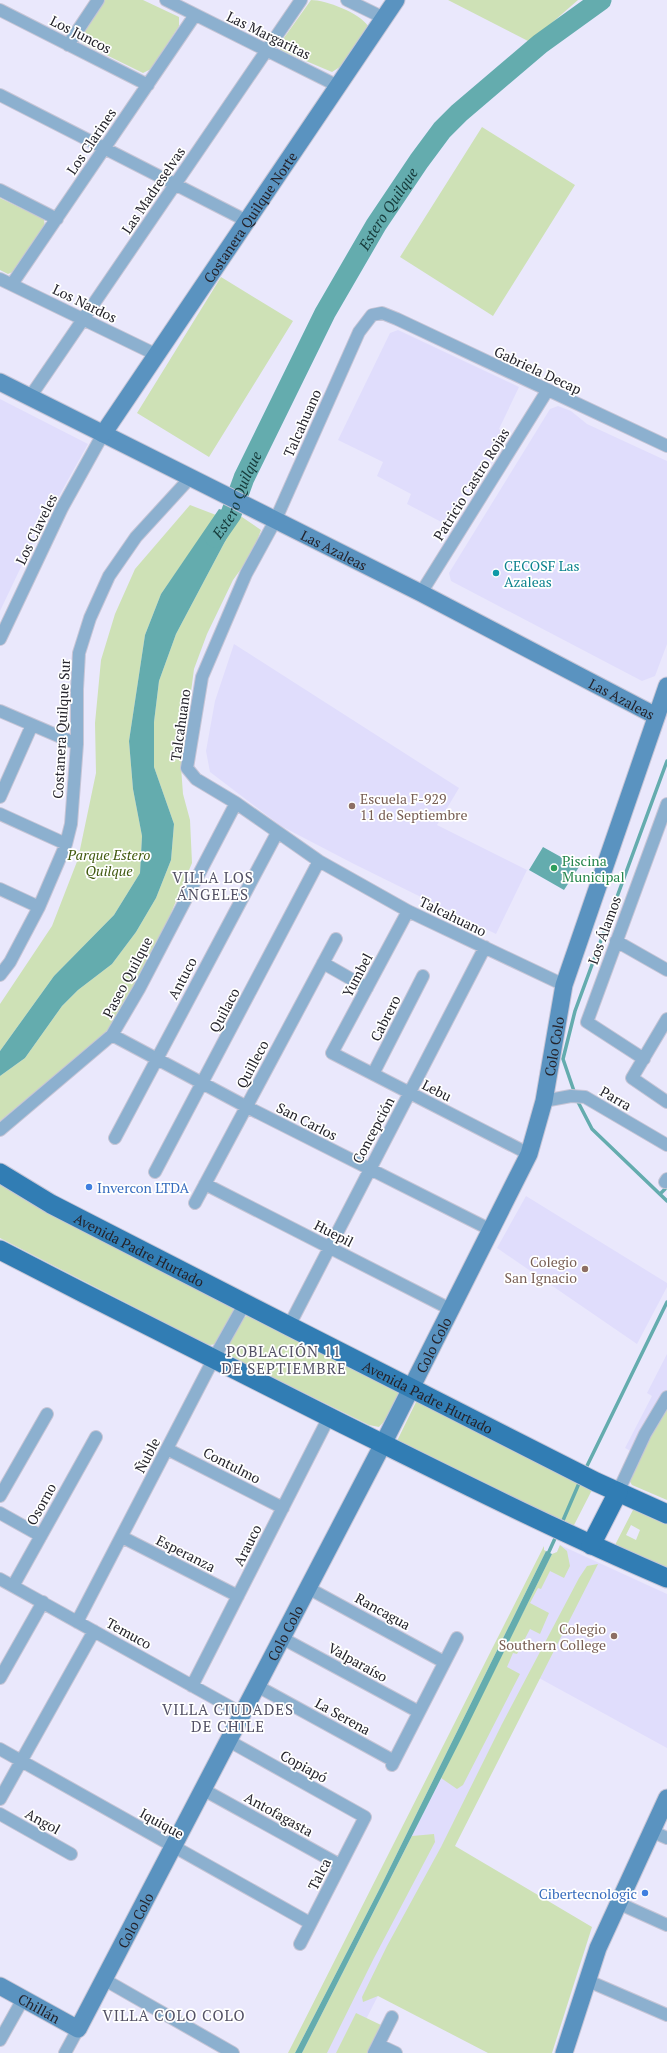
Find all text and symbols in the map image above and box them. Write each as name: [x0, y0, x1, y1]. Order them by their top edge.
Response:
street label: Las Margaritas: [224, 6, 314, 64]
street label: Los Juncos: [47, 11, 115, 57]
street label: Los Clarines: [62, 104, 120, 178]
street label: Las Madreselvas: [117, 143, 189, 237]
street label: Costanera Quilque Norte: [198, 147, 301, 286]
water label: Estero Quilque: [353, 163, 422, 254]
street label: Los Nardos: [50, 279, 120, 327]
street label: Gabriela Decap: [491, 342, 585, 399]
street label: Talcahuano: [279, 386, 326, 460]
street label: Patricio Castro Rojas: [429, 424, 513, 544]
water label: Estero Quilque: [207, 447, 266, 543]
street label: Los Claveles: [11, 490, 61, 568]
street label: Las Azaleas: [298, 525, 371, 574]
place label: CECOSF Las Azaleas: [504, 556, 580, 591]
marker: CECOSF Las Azaleas: [491, 568, 501, 578]
street label: Costanera Quilque Sur: [48, 658, 74, 799]
street label: Las Azaleas: [586, 673, 658, 723]
street label: Talcahuano: [166, 688, 194, 762]
place label: Escuela F-929 11 de Septiembre: [360, 789, 467, 824]
marker: Escuela F-929 11 de Septiembre: [347, 801, 357, 811]
park label: Parque Estero Quilque: [67, 845, 150, 880]
place label: Piscina Municipal: [562, 851, 625, 886]
marker: Piscina Municipal: [549, 863, 559, 873]
district label: VILLA LOS ÁNGELES: [172, 867, 254, 904]
street label: Talcahuano: [416, 892, 490, 941]
street label: Los Álamos: [583, 893, 625, 967]
street label: Paseo Quilque: [98, 933, 156, 1021]
street label: Yumbel: [338, 950, 376, 1000]
street label: Antuco: [163, 953, 201, 1002]
street label: Quilaco: [204, 984, 244, 1036]
street label: Cabrero: [365, 992, 405, 1044]
street label: Colo Colo: [539, 1015, 568, 1078]
street label: Quilleco: [231, 1036, 273, 1091]
street label: Lebu: [419, 1075, 455, 1105]
street label: Parra: [597, 1081, 635, 1115]
street label: Concepción: [348, 1093, 399, 1167]
street label: San Carlos: [273, 1098, 341, 1144]
place label: Invercon LTDA: [97, 1178, 189, 1197]
marker: Invercon LTDA: [84, 1182, 94, 1192]
street label: Avenida Padre Hurtado: [71, 1208, 208, 1291]
street label: Huepil: [311, 1215, 357, 1251]
place label: Colegio San Ignacio: [505, 1252, 577, 1287]
marker: Colegio San Ignacio: [580, 1264, 590, 1274]
street label: Colo Colo: [411, 1313, 455, 1376]
district label: POBLACIÓN 11 DE SEPTIEMBRE: [221, 1341, 347, 1378]
street label: Avenida Padre Hurtado: [360, 1356, 497, 1438]
street label: Ñuble: [130, 1434, 164, 1476]
street label: Contulmo: [200, 1442, 264, 1488]
street label: Osorno: [22, 1479, 60, 1529]
street label: Arauco: [229, 1521, 266, 1569]
street label: Esperanza: [153, 1530, 219, 1576]
street label: Rancagua: [352, 1588, 414, 1634]
street label: Colo Colo: [262, 1601, 307, 1664]
street label: Temuco: [103, 1613, 155, 1653]
place label: Colegio Southern College: [499, 1619, 606, 1654]
marker: Colegio Southern College: [609, 1631, 619, 1641]
street label: Valparaíso: [325, 1638, 391, 1686]
street label: La Serena: [312, 1693, 374, 1739]
district label: VILLA CIUDADES DE CHILE: [162, 1699, 294, 1736]
street label: Copiapó: [277, 1745, 331, 1787]
street label: Antofagasta: [241, 1787, 317, 1841]
street label: Iquique: [137, 1803, 187, 1843]
street label: Angol: [22, 1804, 64, 1838]
street label: Talca: [303, 1855, 335, 1893]
place label: Cibertecnologic: [539, 1884, 637, 1903]
marker: Cibertecnologic: [640, 1888, 650, 1898]
street label: Colo Colo: [112, 1889, 157, 1951]
street label: Chillán: [15, 1988, 64, 2027]
district label: VILLA COLO COLO: [102, 2005, 246, 2025]

